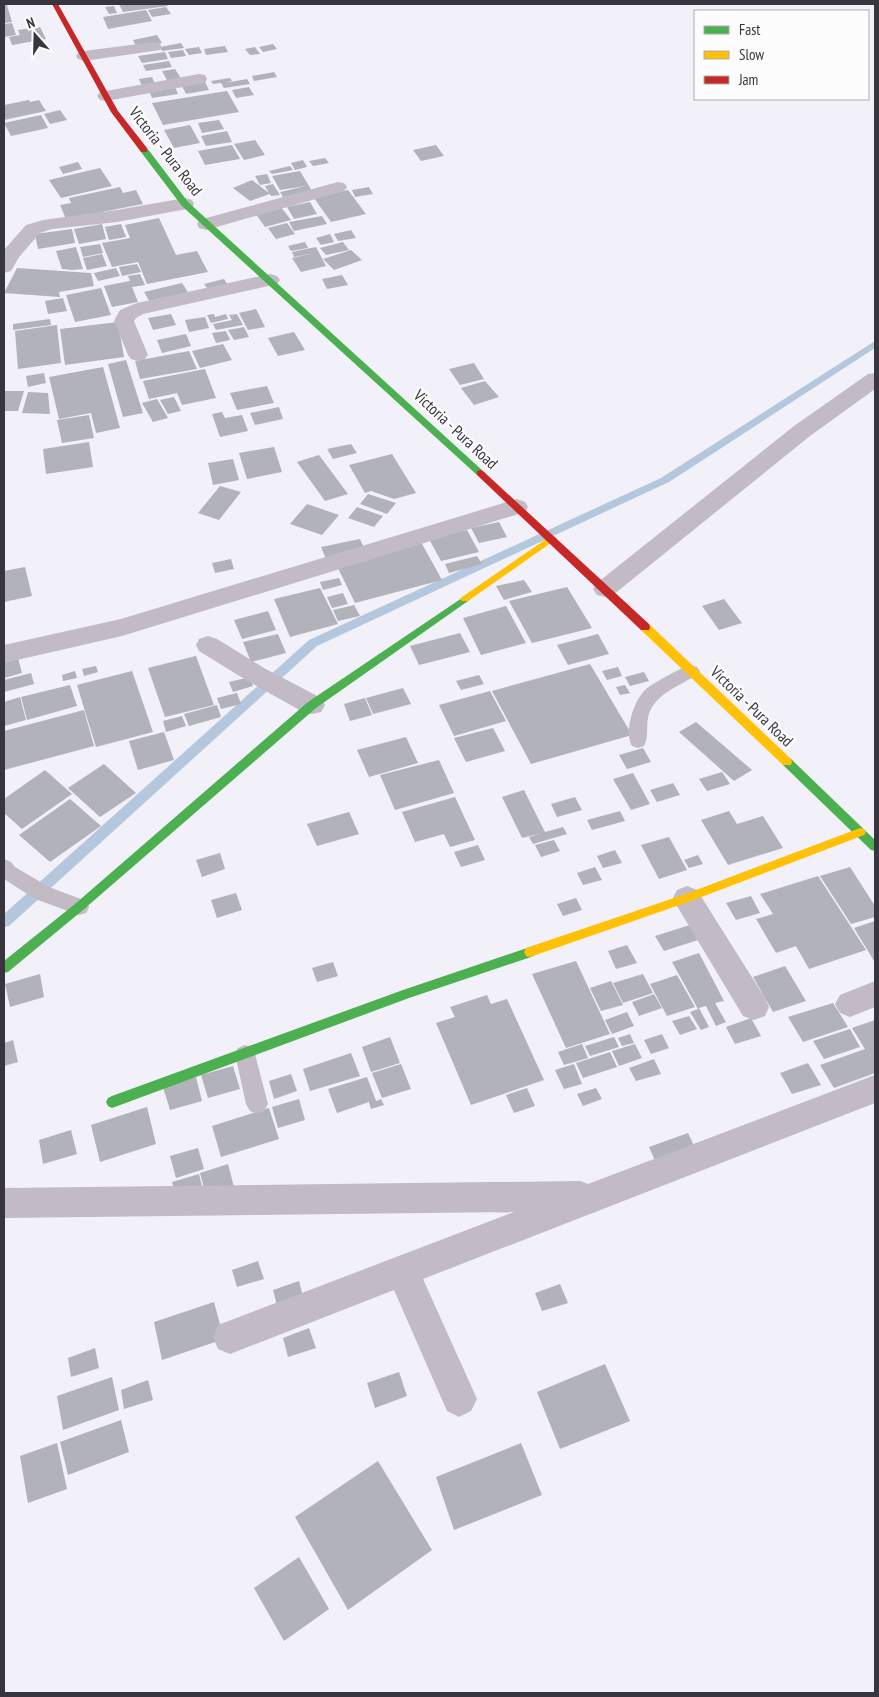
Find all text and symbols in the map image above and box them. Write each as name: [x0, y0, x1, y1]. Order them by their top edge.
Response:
north arrow: [10, 10, 60, 60]
legend: [694, 10, 869, 100]
text: N: [24, 13, 37, 33]
text: Fast: [739, 20, 760, 39]
text: Slow: [739, 45, 764, 64]
text: Jam: [738, 70, 758, 89]
street label: Victoria - Pura Road: [124, 102, 207, 200]
street label: Victoria - Pura Road: [409, 384, 502, 473]
street label: Victoria - Pura Road: [706, 661, 798, 751]

